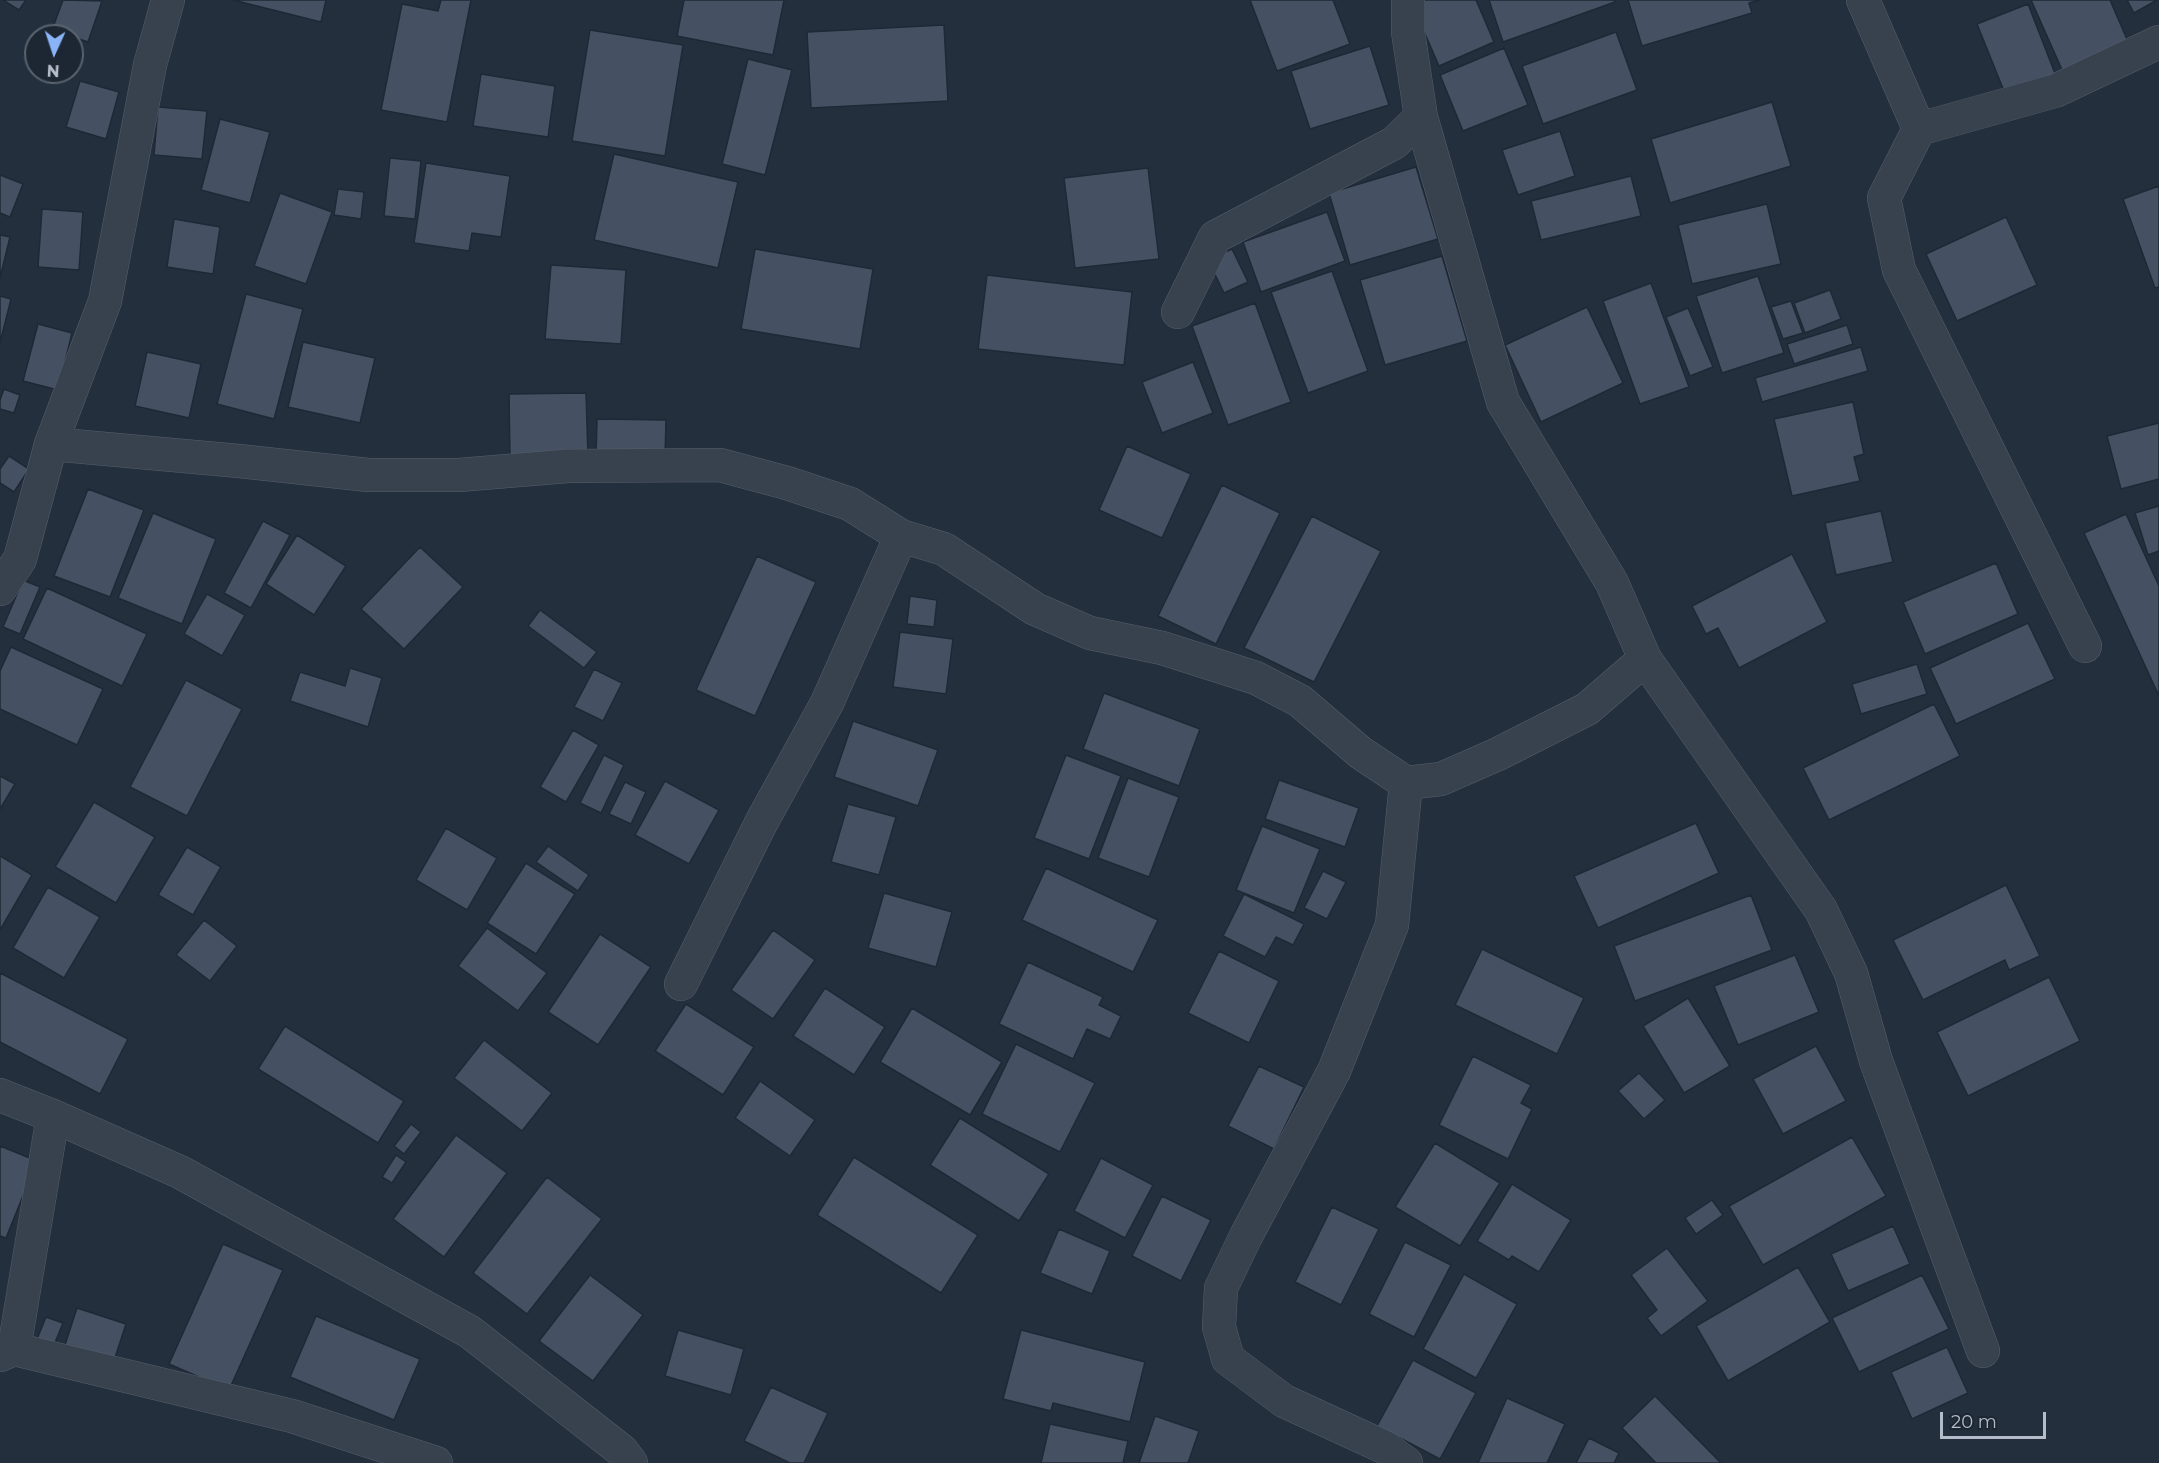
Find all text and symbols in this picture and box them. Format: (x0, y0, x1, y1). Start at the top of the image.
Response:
north arrow (24, 24, 84, 84)
text: N (46, 61, 60, 80)
scale bar (1943, 1400, 2050, 1438)
text: 20 m (1951, 1411, 1997, 1433)

